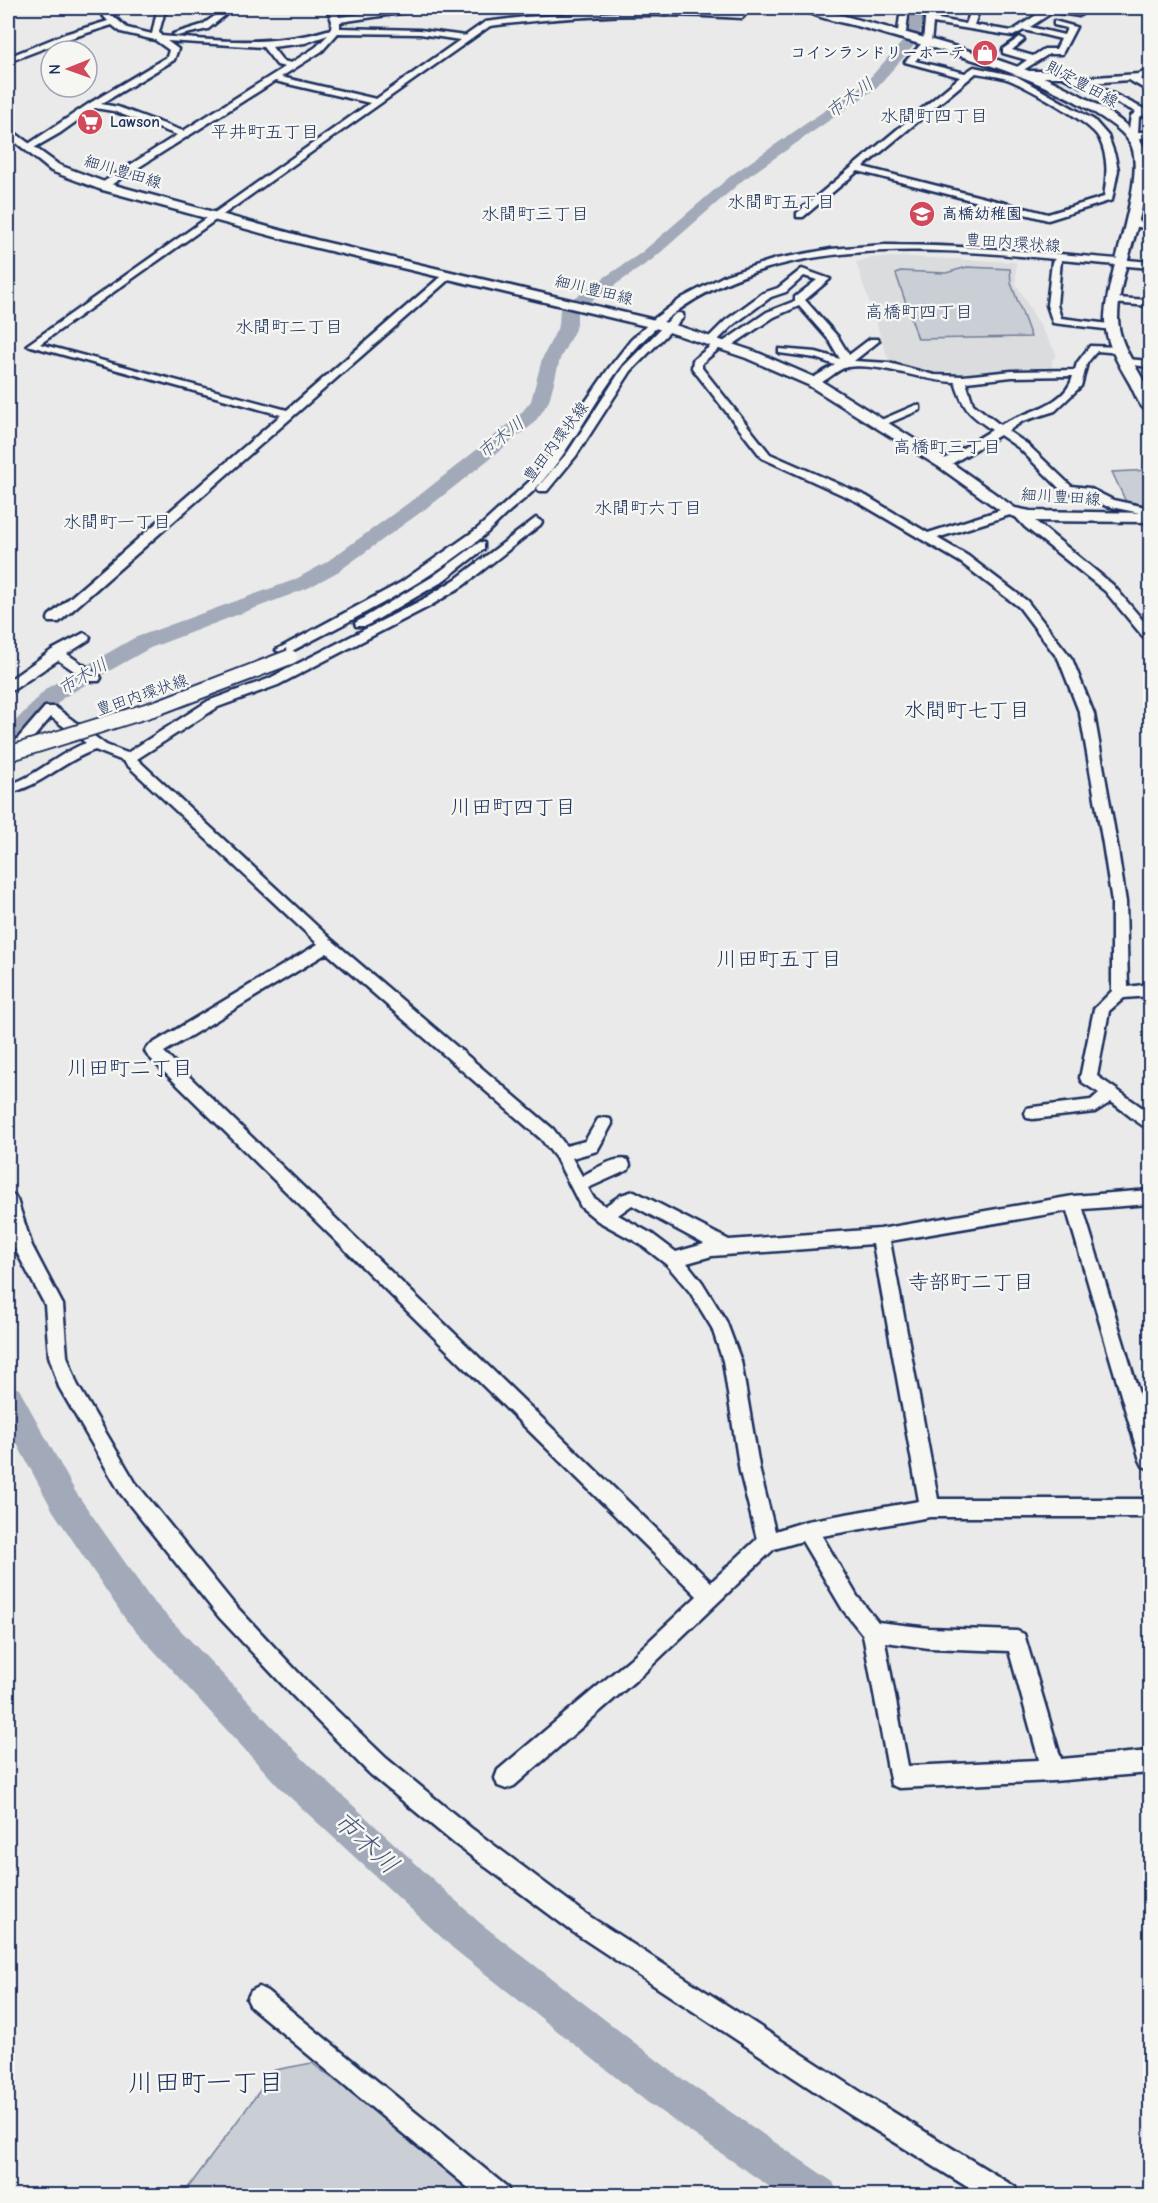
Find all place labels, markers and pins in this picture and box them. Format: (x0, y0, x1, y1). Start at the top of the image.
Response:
shop icon: コインランドリーホーテ (970, 38, 1000, 68)
place label: コインランドリーホーテ (790, 44, 966, 62)
supermarket icon: Lawson (75, 107, 105, 137)
place label: Lawson (110, 113, 160, 131)
school or university icon: 高橋幼稚園 (907, 199, 937, 229)
place label: 高橋幼稚園 (942, 205, 1022, 223)

